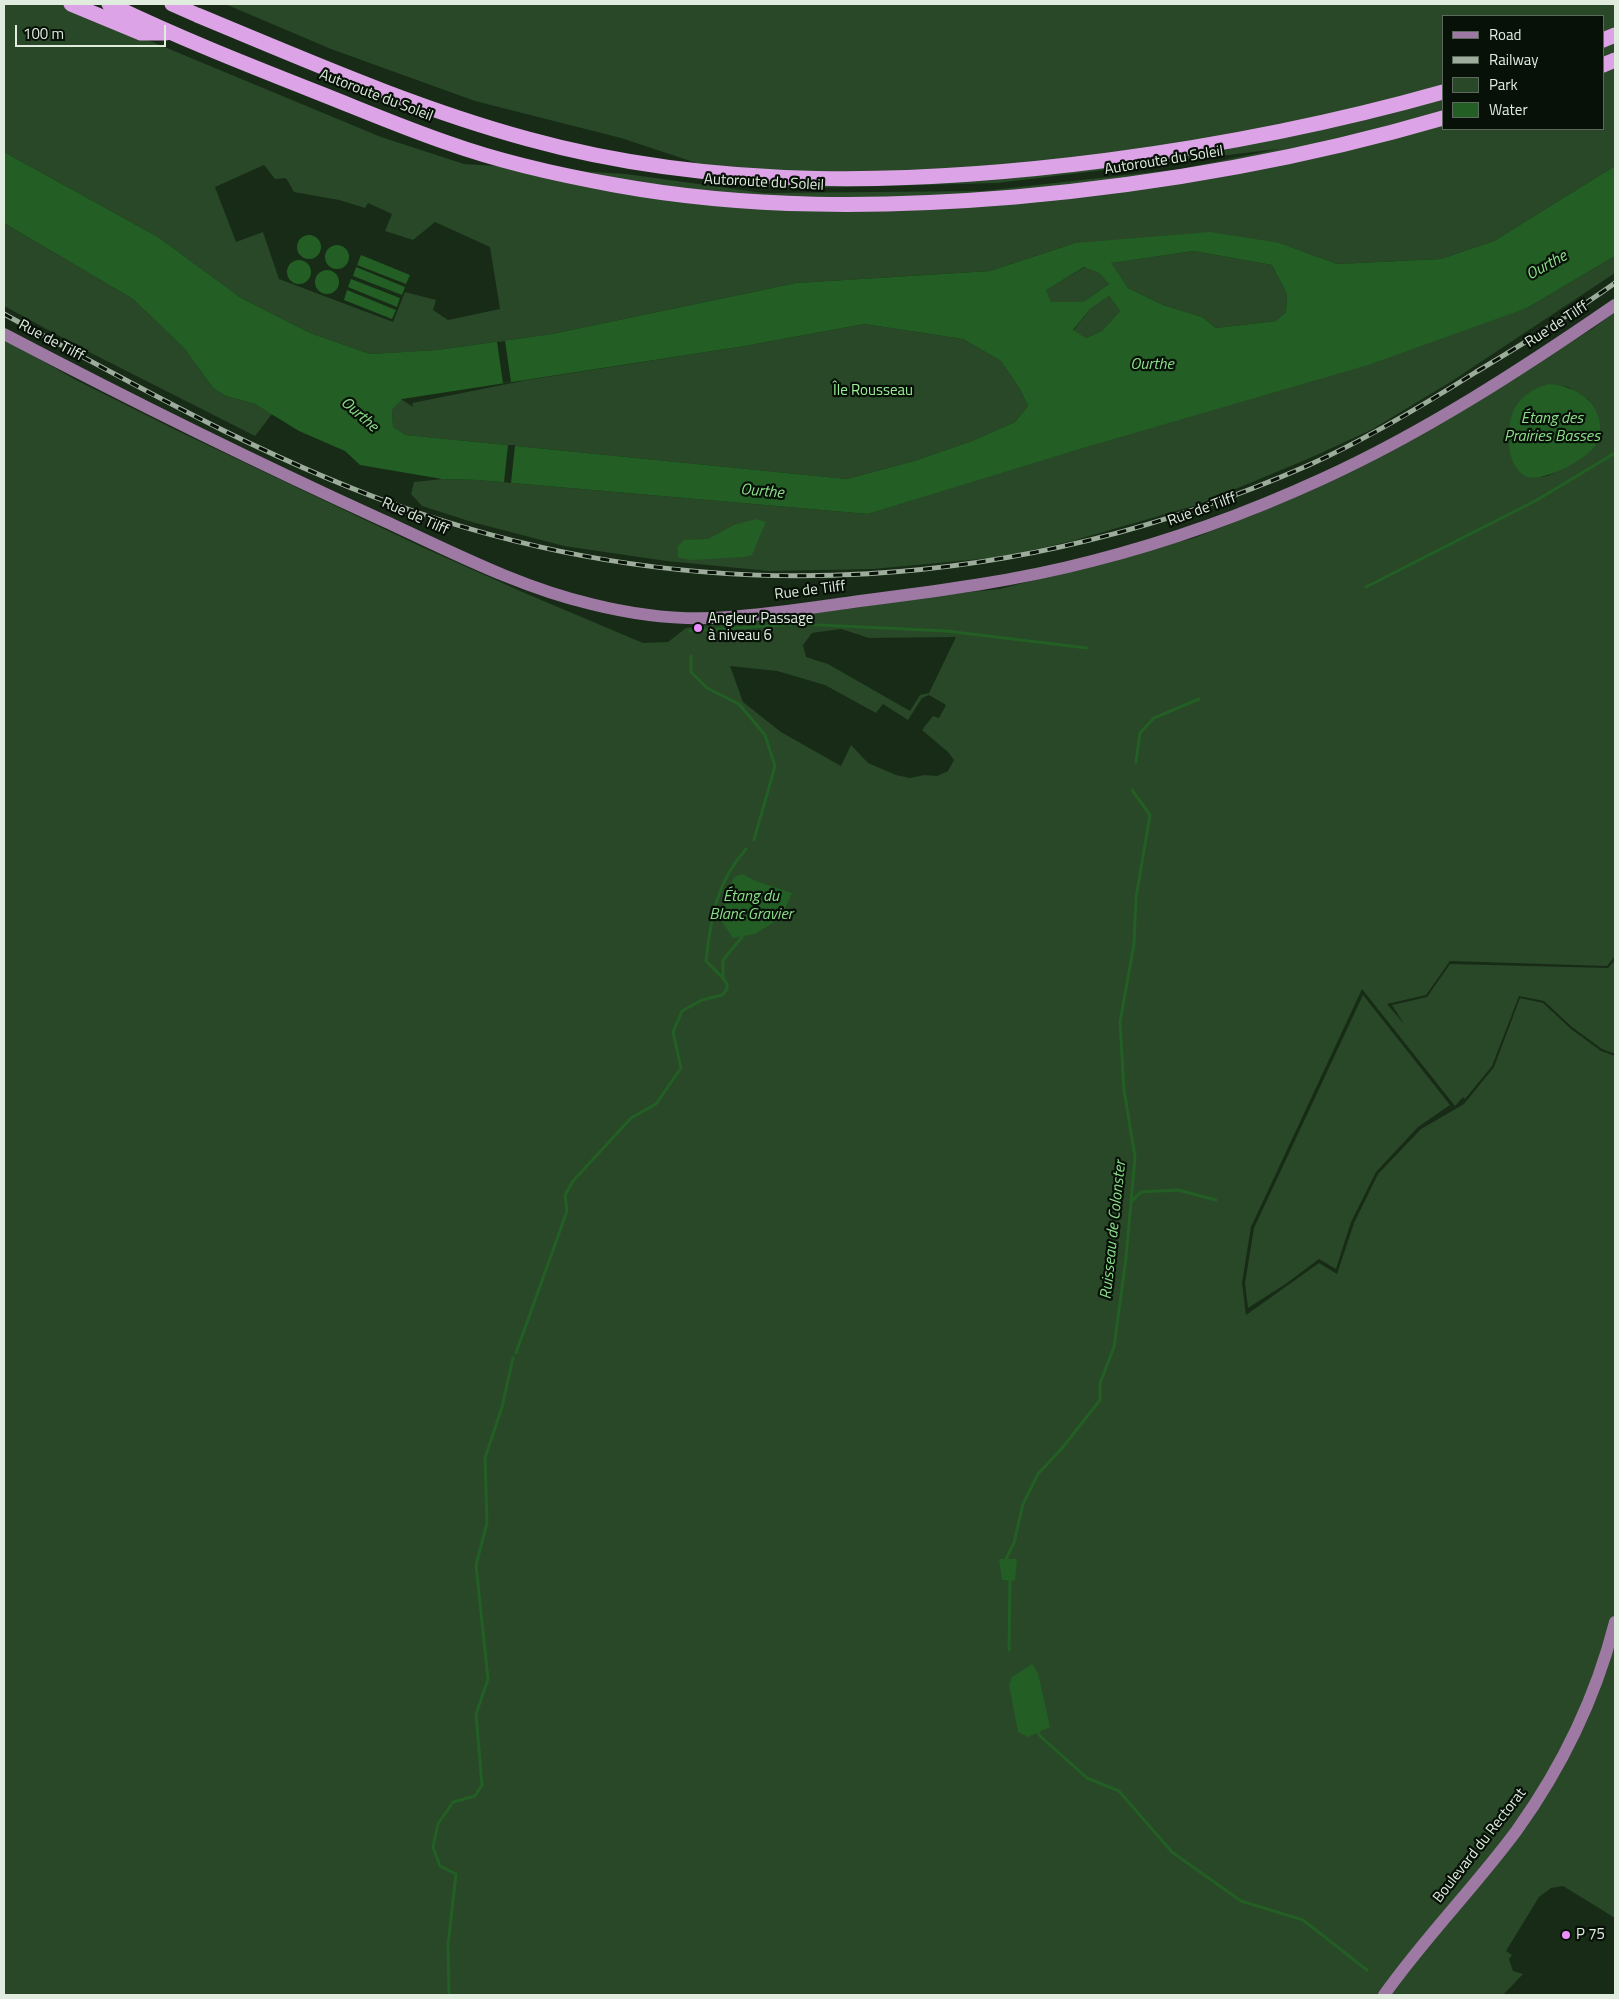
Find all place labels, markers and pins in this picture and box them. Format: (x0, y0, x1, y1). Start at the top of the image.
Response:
place label: Angleur Passage à niveau 6 (708, 610, 813, 645)
marker: Angleur Passage à niveau 6 (692, 622, 704, 634)
place label: P 75 (1576, 1926, 1605, 1944)
marker: P 75 (1560, 1929, 1572, 1941)

